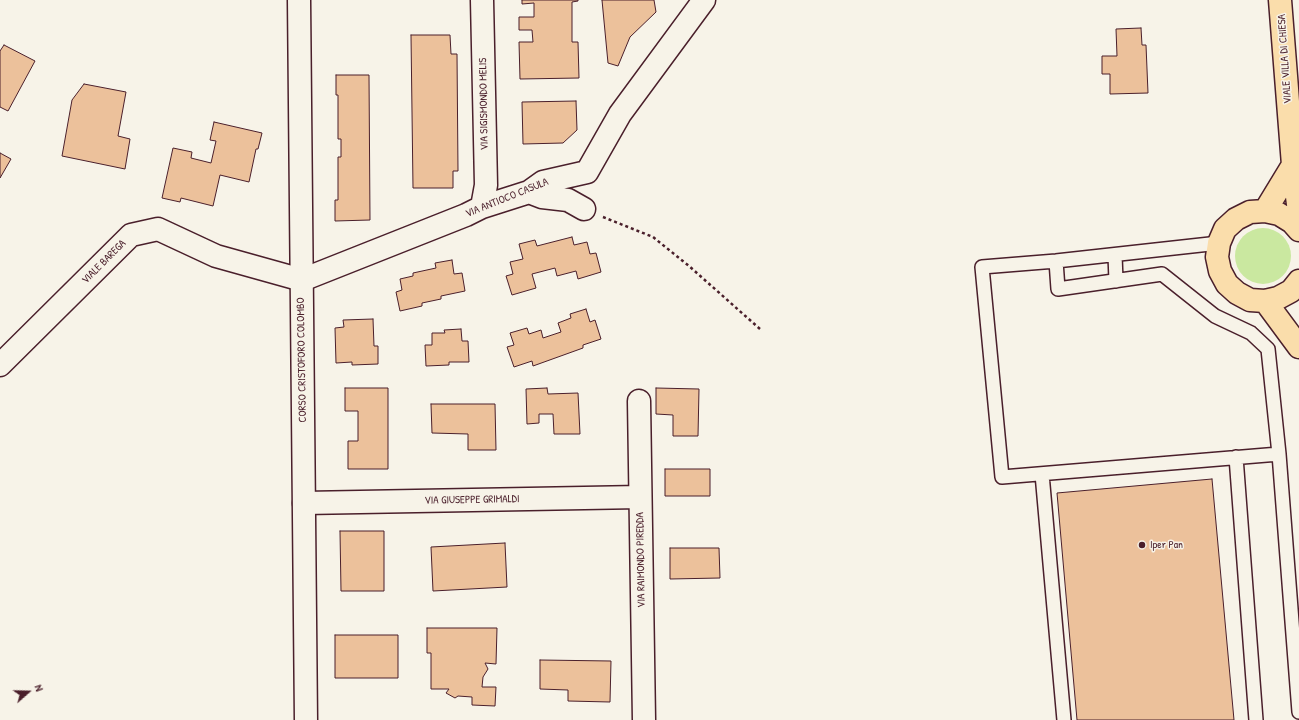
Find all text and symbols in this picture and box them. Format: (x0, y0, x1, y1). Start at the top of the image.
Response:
street label: VIALE VILLA DI CHIESA (1275, 14, 1295, 104)
street label: VIA SIGISMONDO MELIS (477, 58, 491, 150)
street label: VIA ANTIOCO CASULA (464, 175, 550, 221)
street label: VIALE BAREGA (79, 237, 129, 287)
street label: CORSO CRISTOFORO COLOMBO (294, 297, 310, 423)
street label: VIA GIUSEPPE GRIMALDI (424, 493, 520, 507)
street label: VIA RAIMONDO PIREDDA (634, 512, 648, 608)
place label: Iper Pan (1150, 538, 1183, 552)
marker: Iper Pan (1137, 540, 1147, 550)
north arrow (8, 672, 48, 712)
text: N (32, 683, 47, 693)

